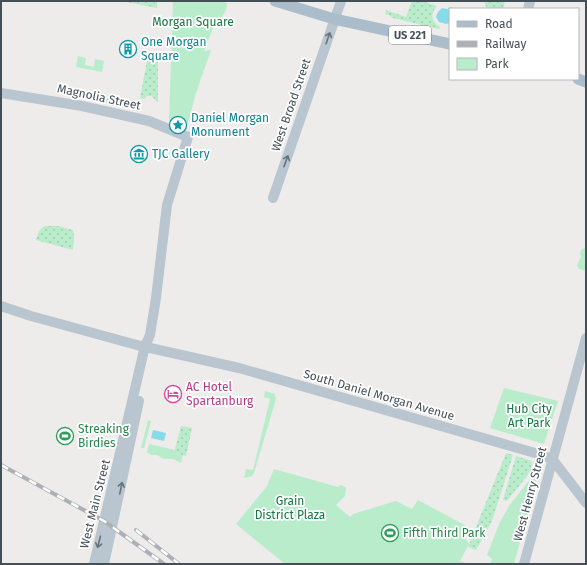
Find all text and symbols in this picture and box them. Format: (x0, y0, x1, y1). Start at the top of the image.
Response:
legend (449, 8, 579, 80)
park label: Morgan Square (152, 15, 234, 29)
text: Road (485, 17, 513, 31)
road number: US 221 (389, 26, 431, 44)
one-way arrow (325, 32, 332, 45)
place label: One Morgan Square (141, 35, 206, 63)
text: Railway (485, 37, 526, 51)
building icon: One Morgan Square (118, 39, 138, 59)
street label: West Broad Street (269, 56, 314, 153)
text: Park (485, 57, 509, 71)
street label: Magnolia Street (56, 81, 143, 113)
place label: Daniel Morgan Monument (191, 111, 269, 139)
place icon: Daniel Morgan Monument (168, 115, 188, 135)
museum icon: TJC Gallery (129, 144, 149, 164)
place label: TJC Gallery (152, 147, 210, 161)
one-way arrow (282, 156, 290, 168)
street label: South Daniel Morgan Avenue (302, 367, 456, 423)
place label: AC Hotel Spartanburg (186, 380, 254, 408)
hotel icon: AC Hotel Spartanburg (163, 384, 183, 404)
park label: Hub City Art Park (506, 402, 552, 430)
place label: Streaking Birdies (78, 422, 130, 450)
sports icon: Streaking Birdies (55, 426, 75, 446)
street label: West Henry Street (511, 444, 550, 543)
street label: West Main Street (77, 457, 113, 550)
one-way arrow (117, 482, 125, 495)
park label: Grain District Plaza (255, 494, 325, 522)
sports icon: Fifth Third Park (380, 523, 400, 543)
place label: Fifth Third Park (403, 526, 486, 540)
one-way arrow (95, 536, 102, 549)

